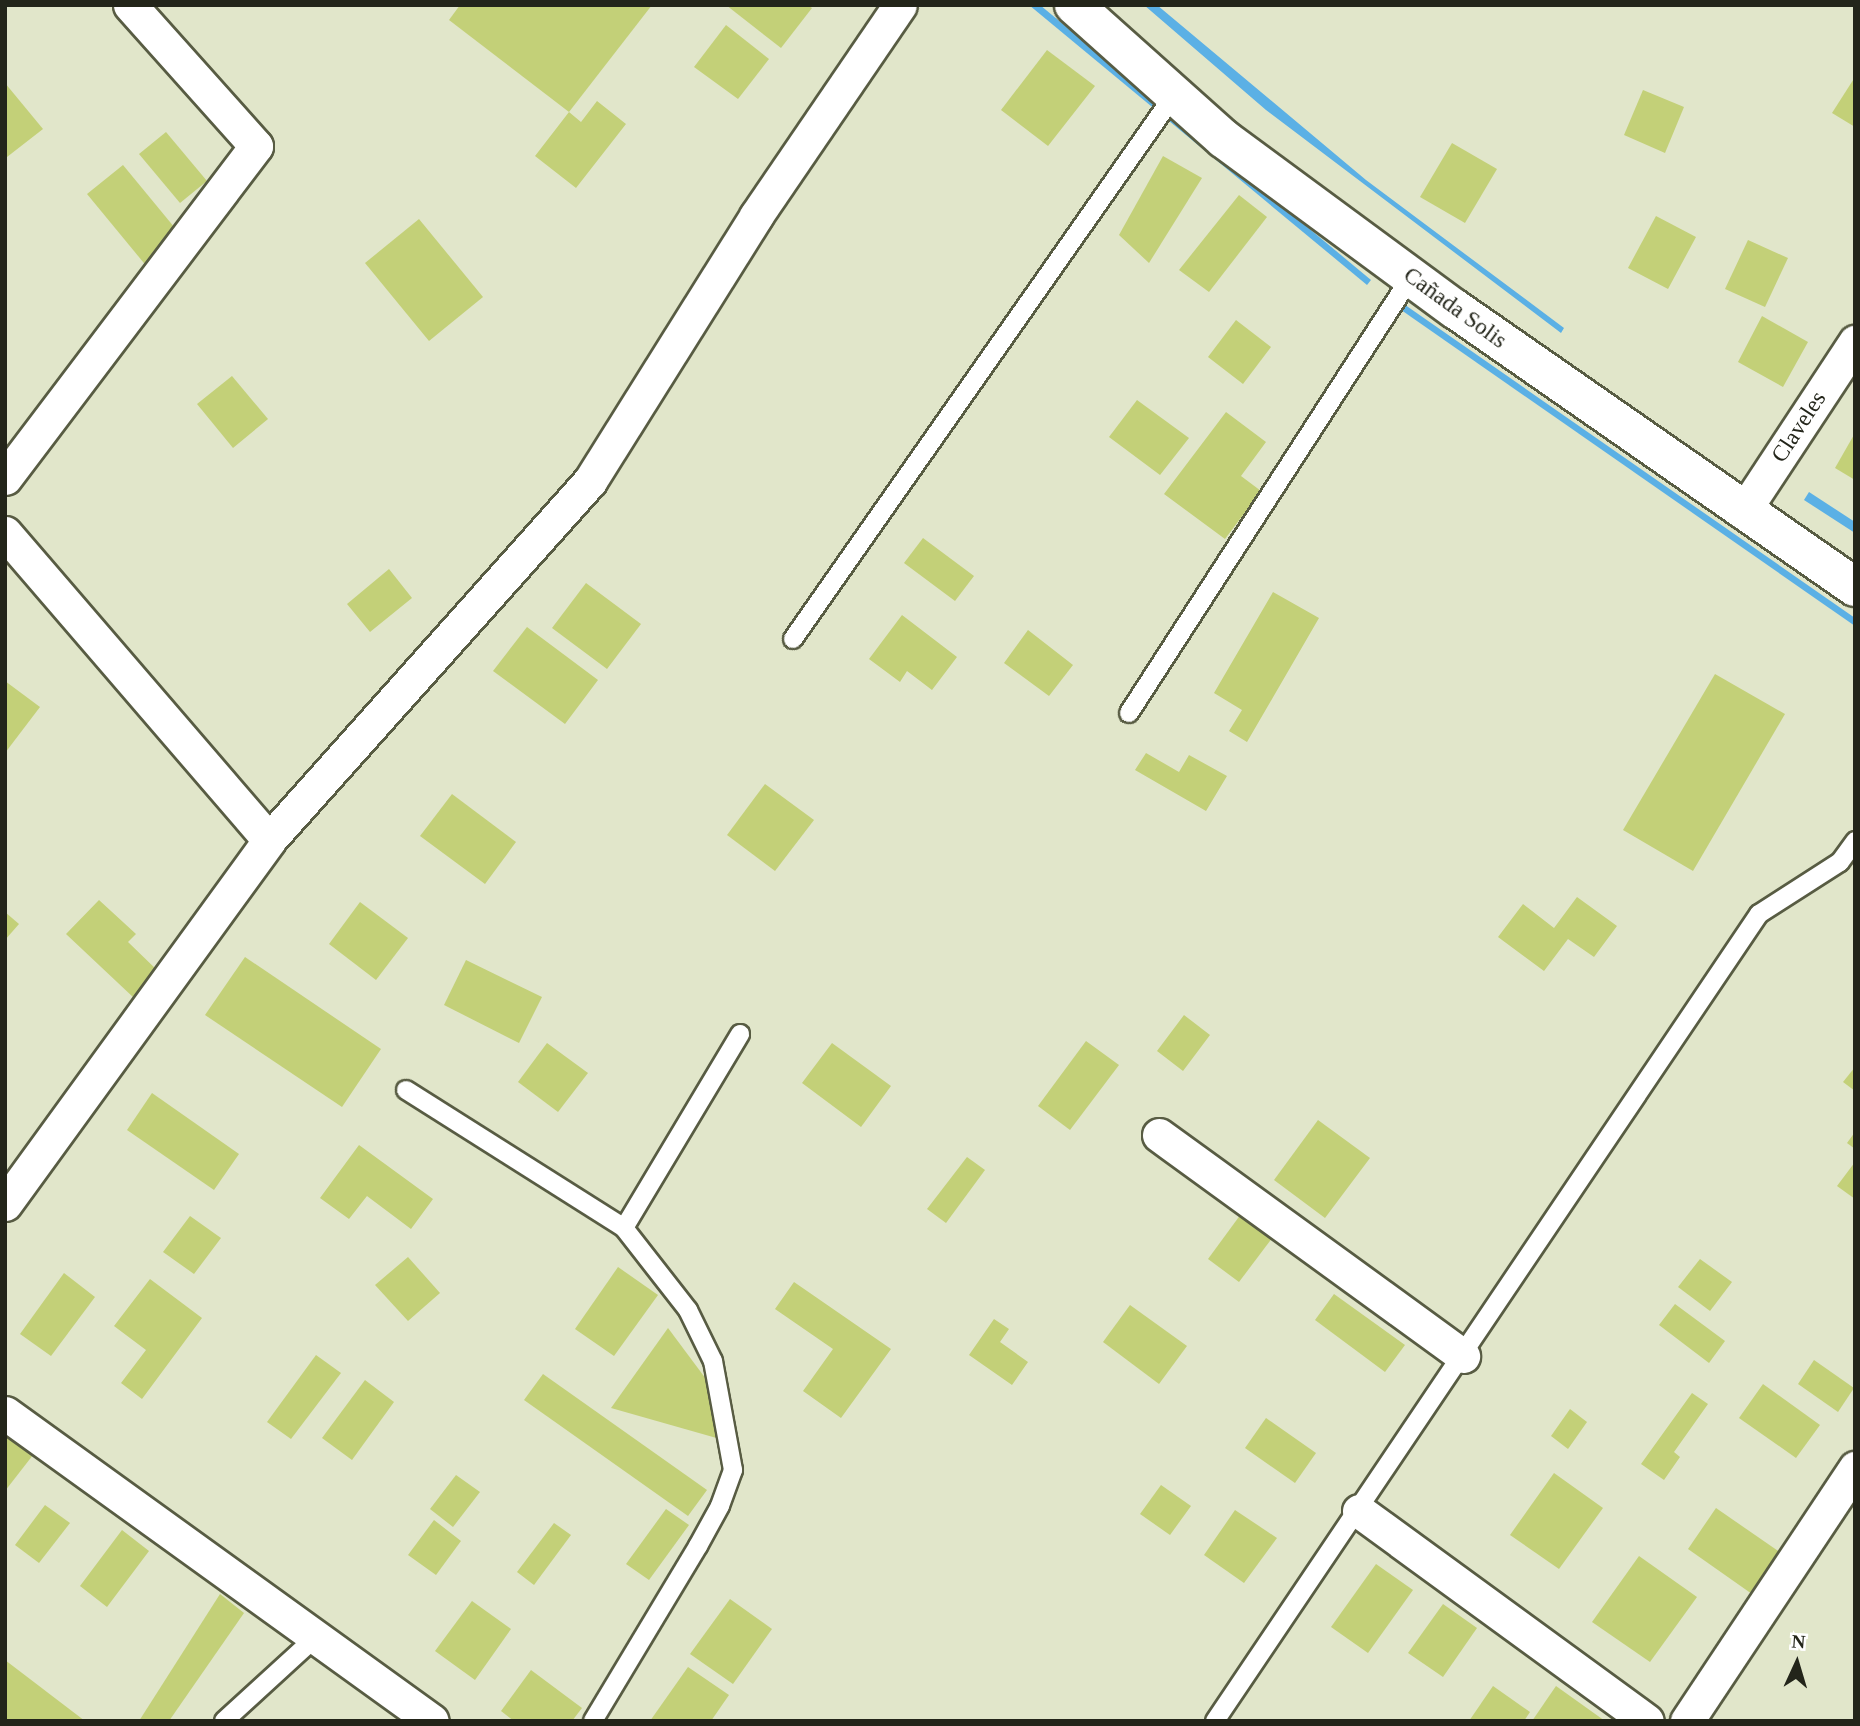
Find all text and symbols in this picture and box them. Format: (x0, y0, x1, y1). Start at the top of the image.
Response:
street label: Cañada Solis (1398, 261, 1512, 355)
street label: Claveles (1766, 386, 1832, 468)
north arrow (1762, 1628, 1832, 1698)
text: N (1791, 1631, 1806, 1653)

